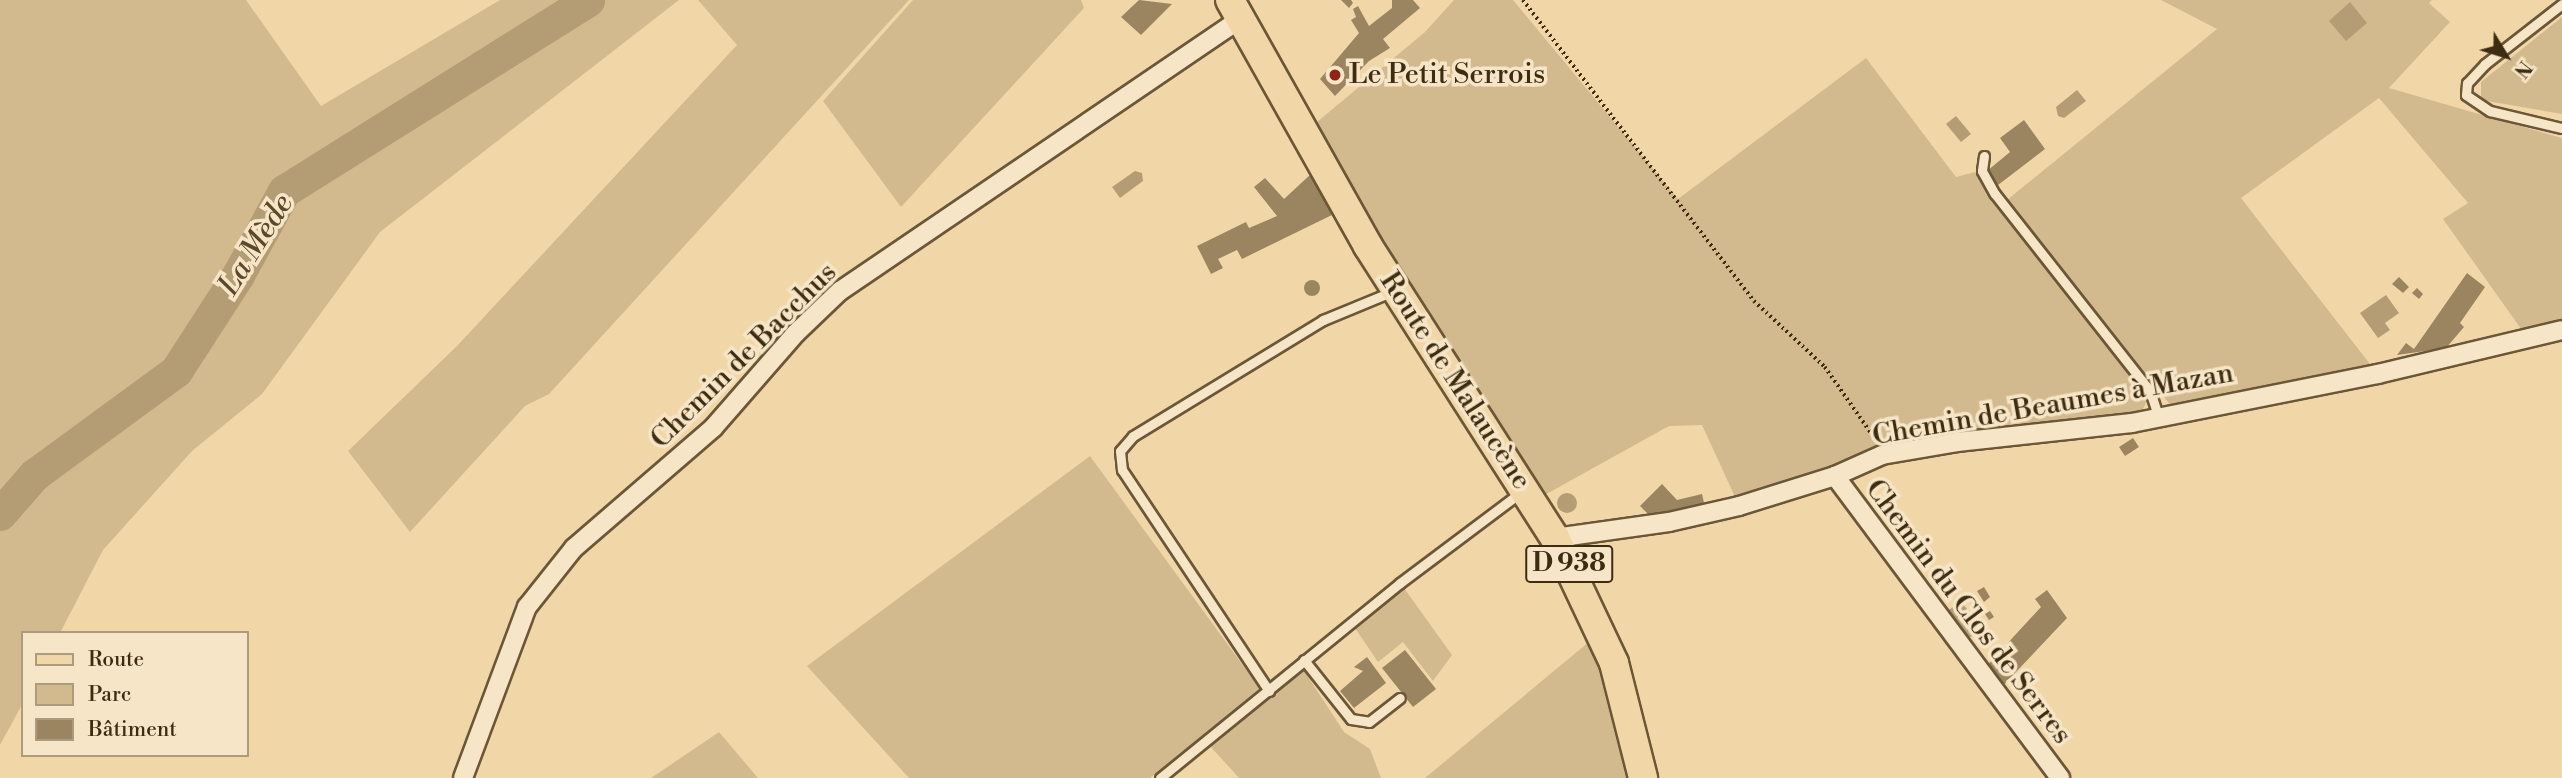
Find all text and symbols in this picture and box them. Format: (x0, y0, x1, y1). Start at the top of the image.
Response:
north arrow (2471, 21, 2541, 91)
text: N (2508, 56, 2537, 82)
place label: Le Petit Serrois (1349, 58, 1545, 92)
marker: Le Petit Serrois (1327, 67, 1343, 83)
water label: La Mède (211, 188, 301, 302)
street label: Chemin de Bacchus (644, 256, 844, 456)
street label: Route de Malaucène (1372, 266, 1538, 496)
street label: Chemin de Beaumes à Mazan (1870, 357, 2236, 453)
street label: Chemin du Clos de Serres (1858, 473, 2078, 751)
road number: D 938 (1524, 542, 1614, 586)
legend (21, 631, 248, 757)
text: Route (88, 647, 144, 673)
text: Parc (88, 682, 131, 708)
text: Bâtiment (88, 717, 177, 743)

